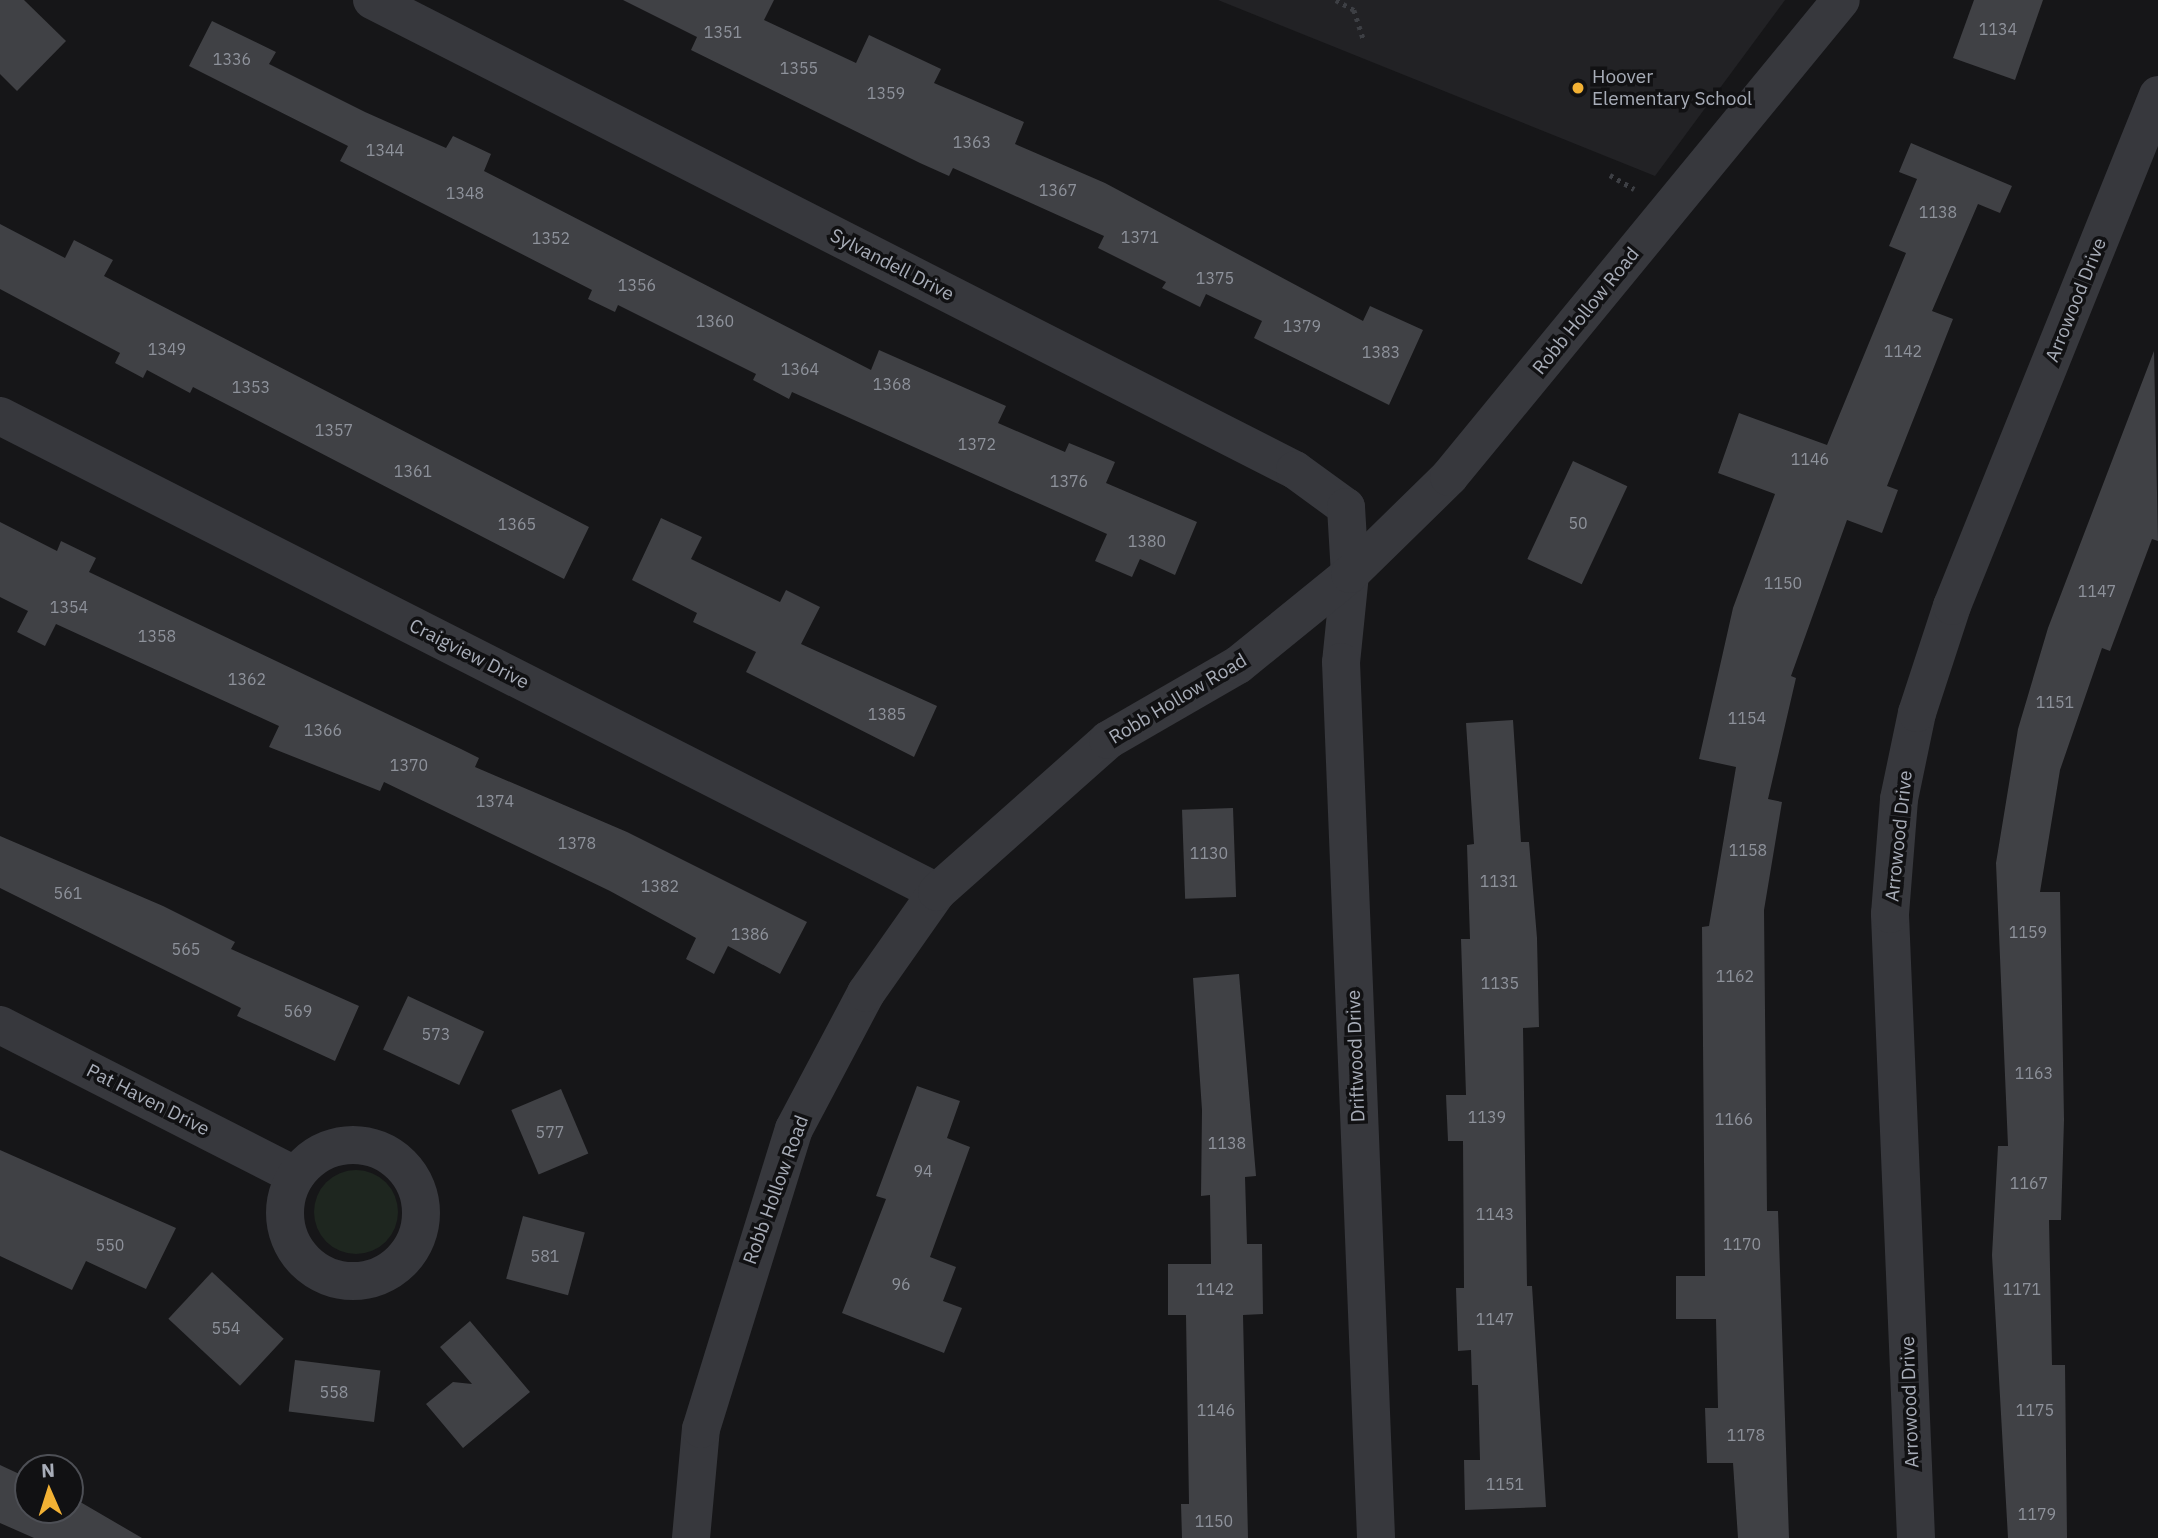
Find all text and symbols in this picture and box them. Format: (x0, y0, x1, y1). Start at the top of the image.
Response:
house number: 1134 (1979, 19, 2017, 39)
house number: 1351 (704, 22, 742, 42)
house number: 1336 (213, 49, 251, 69)
house number: 1355 (780, 58, 818, 78)
place label: Hoover Elementary School (1592, 66, 1752, 110)
marker: Hoover Elementary School (1570, 80, 1586, 96)
house number: 1359 (867, 83, 905, 103)
house number: 1363 (953, 132, 991, 152)
house number: 1344 (366, 140, 404, 160)
house number: 1367 (1039, 180, 1077, 200)
house number: 1348 (446, 183, 484, 203)
house number: 1138 (1919, 202, 1957, 222)
street label: Sylvandell Drive (826, 224, 958, 306)
house number: 1371 (1121, 227, 1159, 247)
house number: 1352 (532, 228, 570, 248)
street label: Arrowood Drive (2041, 235, 2111, 365)
street label: Robb Hollow Road (1528, 243, 1644, 379)
house number: 1375 (1196, 268, 1234, 288)
house number: 1356 (618, 275, 656, 295)
house number: 1360 (696, 311, 734, 331)
house number: 1379 (1283, 316, 1321, 336)
house number: 1349 (148, 339, 186, 359)
house number: 1142 (1884, 341, 1922, 361)
house number: 1383 (1362, 342, 1400, 362)
house number: 1364 (781, 359, 819, 379)
house number: 1368 (873, 374, 911, 394)
house number: 1353 (232, 377, 270, 397)
house number: 1357 (315, 420, 353, 440)
house number: 1372 (958, 434, 996, 454)
house number: 1146 (1791, 449, 1829, 469)
house number: 1361 (394, 461, 432, 481)
house number: 1376 (1050, 471, 1088, 491)
house number: 50 (1568, 513, 1588, 533)
house number: 1365 (498, 514, 536, 534)
house number: 1380 (1128, 531, 1166, 551)
house number: 1150 (1764, 573, 1802, 593)
house number: 1147 (2078, 581, 2116, 601)
house number: 1354 (50, 597, 88, 617)
street label: Craigview Drive (405, 614, 533, 694)
house number: 1358 (138, 626, 176, 646)
street label: Robb Hollow Road (1105, 649, 1251, 749)
house number: 1362 (228, 669, 266, 689)
house number: 1151 (2036, 692, 2074, 712)
house number: 1385 (868, 704, 906, 724)
house number: 1154 (1728, 708, 1766, 728)
house number: 1366 (304, 720, 342, 740)
house number: 1370 (390, 755, 428, 775)
street label: Arrowood Drive (1881, 769, 1917, 903)
house number: 1374 (476, 791, 514, 811)
house number: 1378 (558, 833, 596, 853)
house number: 1158 (1729, 840, 1767, 860)
house number: 1130 (1190, 843, 1228, 863)
house number: 1131 (1480, 871, 1518, 891)
house number: 1382 (641, 876, 679, 896)
house number: 561 (54, 883, 82, 903)
house number: 1159 (2009, 922, 2047, 942)
house number: 1386 (731, 924, 769, 944)
house number: 565 (172, 939, 200, 959)
house number: 1162 (1716, 966, 1754, 986)
house number: 1135 (1481, 973, 1519, 993)
street label: Driftwood Drive (1342, 989, 1370, 1123)
house number: 569 (284, 1001, 312, 1021)
house number: 573 (422, 1024, 450, 1044)
street label: Pat Haven Drive (83, 1059, 213, 1141)
house number: 1163 (2015, 1063, 2053, 1083)
house number: 1139 (1468, 1107, 1506, 1127)
house number: 1166 (1715, 1109, 1753, 1129)
street label: Robb Hollow Road (738, 1112, 814, 1268)
house number: 577 (536, 1122, 564, 1142)
house number: 1138 (1208, 1133, 1246, 1153)
house number: 94 (913, 1161, 933, 1181)
house number: 1167 (2010, 1173, 2048, 1193)
house number: 1143 (1476, 1204, 1514, 1224)
house number: 1170 (1723, 1234, 1761, 1254)
house number: 550 (96, 1235, 124, 1255)
house number: 581 (531, 1246, 559, 1266)
house number: 96 (891, 1274, 911, 1294)
house number: 1142 (1196, 1279, 1234, 1299)
house number: 1171 (2003, 1279, 2041, 1299)
house number: 1147 (1476, 1309, 1514, 1329)
house number: 554 (212, 1318, 240, 1338)
street label: Arrowood Drive (1896, 1336, 1924, 1468)
house number: 558 (320, 1382, 348, 1402)
house number: 1146 (1197, 1400, 1235, 1420)
house number: 1175 (2016, 1400, 2054, 1420)
house number: 1178 (1727, 1425, 1765, 1445)
north arrow (14, 1454, 84, 1524)
text: N (40, 1458, 55, 1482)
house number: 1151 (1486, 1474, 1524, 1494)
house number: 1179 (2018, 1504, 2056, 1524)
house number: 1150 (1195, 1511, 1233, 1531)

